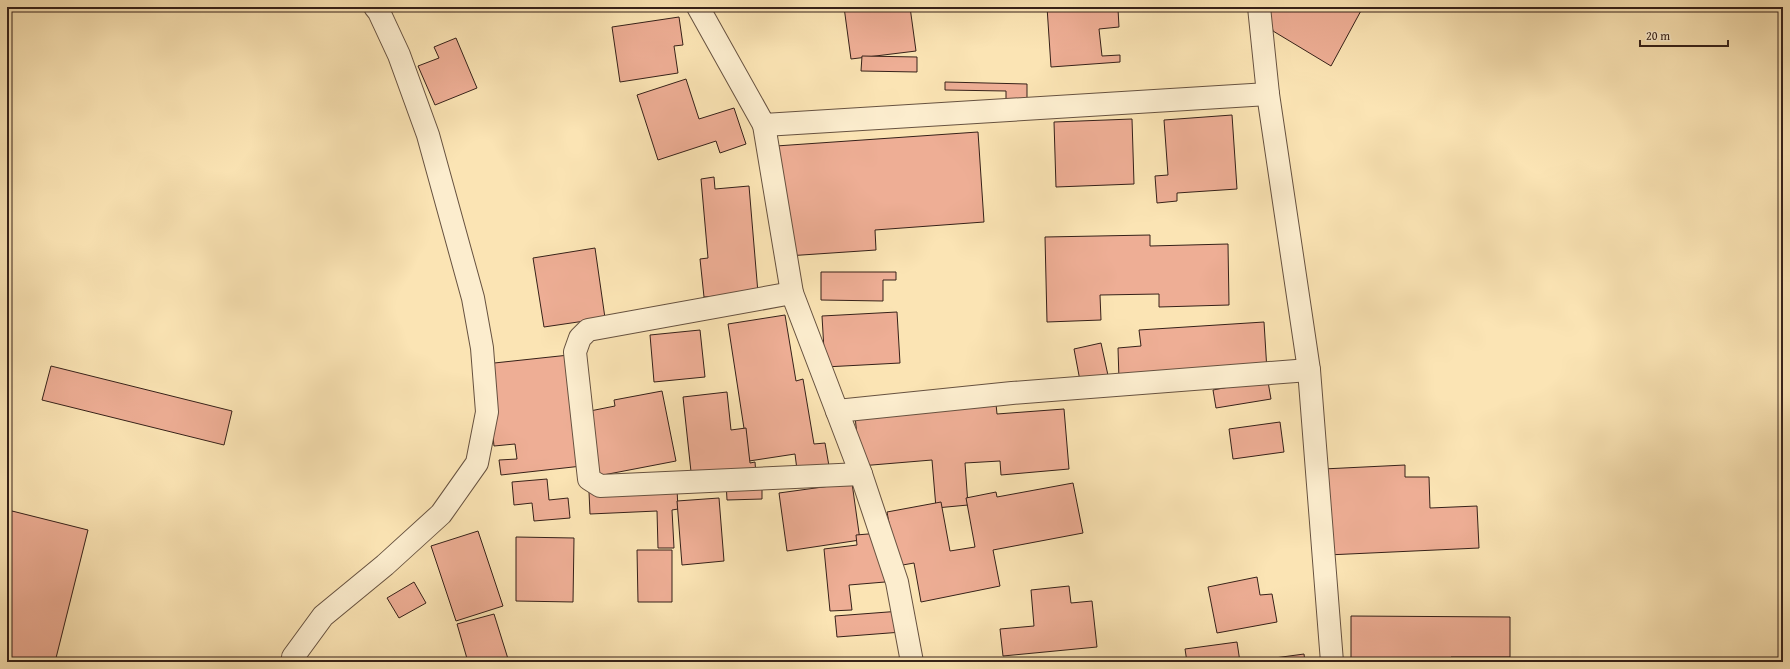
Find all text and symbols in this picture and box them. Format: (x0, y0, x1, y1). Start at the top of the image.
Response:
scale bar (1640, 22, 1728, 48)
text: 20 m (1646, 27, 1670, 44)

